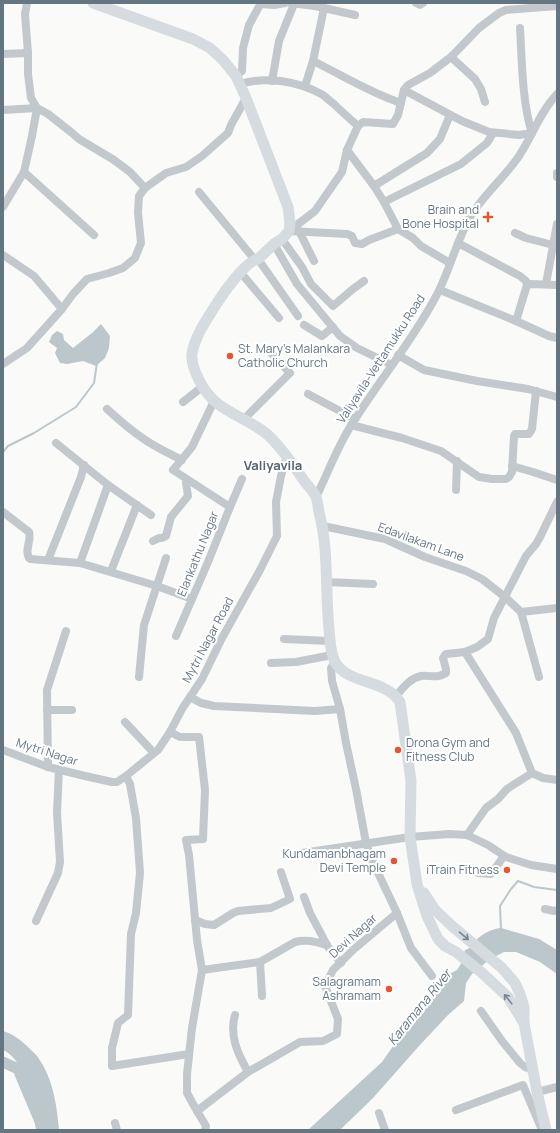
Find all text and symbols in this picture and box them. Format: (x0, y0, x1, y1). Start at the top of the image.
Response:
place label: Brain and Bone Hospital (402, 201, 479, 232)
marker: Brain and Bone Hospital (482, 211, 494, 223)
street label: Valiyavila-Vettamukku Road (332, 291, 429, 427)
place label: St. Mary's Malankara Catholic Church (238, 340, 350, 371)
marker: St. Mary's Malankara Catholic Church (225, 351, 235, 361)
district label: Valiyavila (244, 456, 302, 474)
street label: Elankathu Nagar (173, 508, 223, 599)
street label: Edavilakam Lane (376, 518, 467, 565)
street label: Mytri Nagar Road (178, 594, 237, 686)
street label: Mytri Nagar (14, 734, 81, 770)
place label: Drona Gym and Fitness Club (406, 734, 490, 765)
marker: Drona Gym and Fitness Club (393, 745, 403, 755)
place label: Kundamanbhagam Devi Temple (282, 845, 386, 876)
marker: Kundamanbhagam Devi Temple (389, 856, 399, 866)
place label: iTrain Fitness (426, 861, 499, 878)
marker: iTrain Fitness (502, 865, 512, 875)
street label: Devi Nagar (325, 909, 381, 962)
one-way arrow (458, 932, 469, 941)
water label: Karamana River (383, 964, 456, 1049)
place label: Salagramam Ashramam (313, 973, 381, 1004)
marker: Salagramam Ashramam (384, 984, 394, 994)
one-way arrow (504, 993, 513, 1004)

